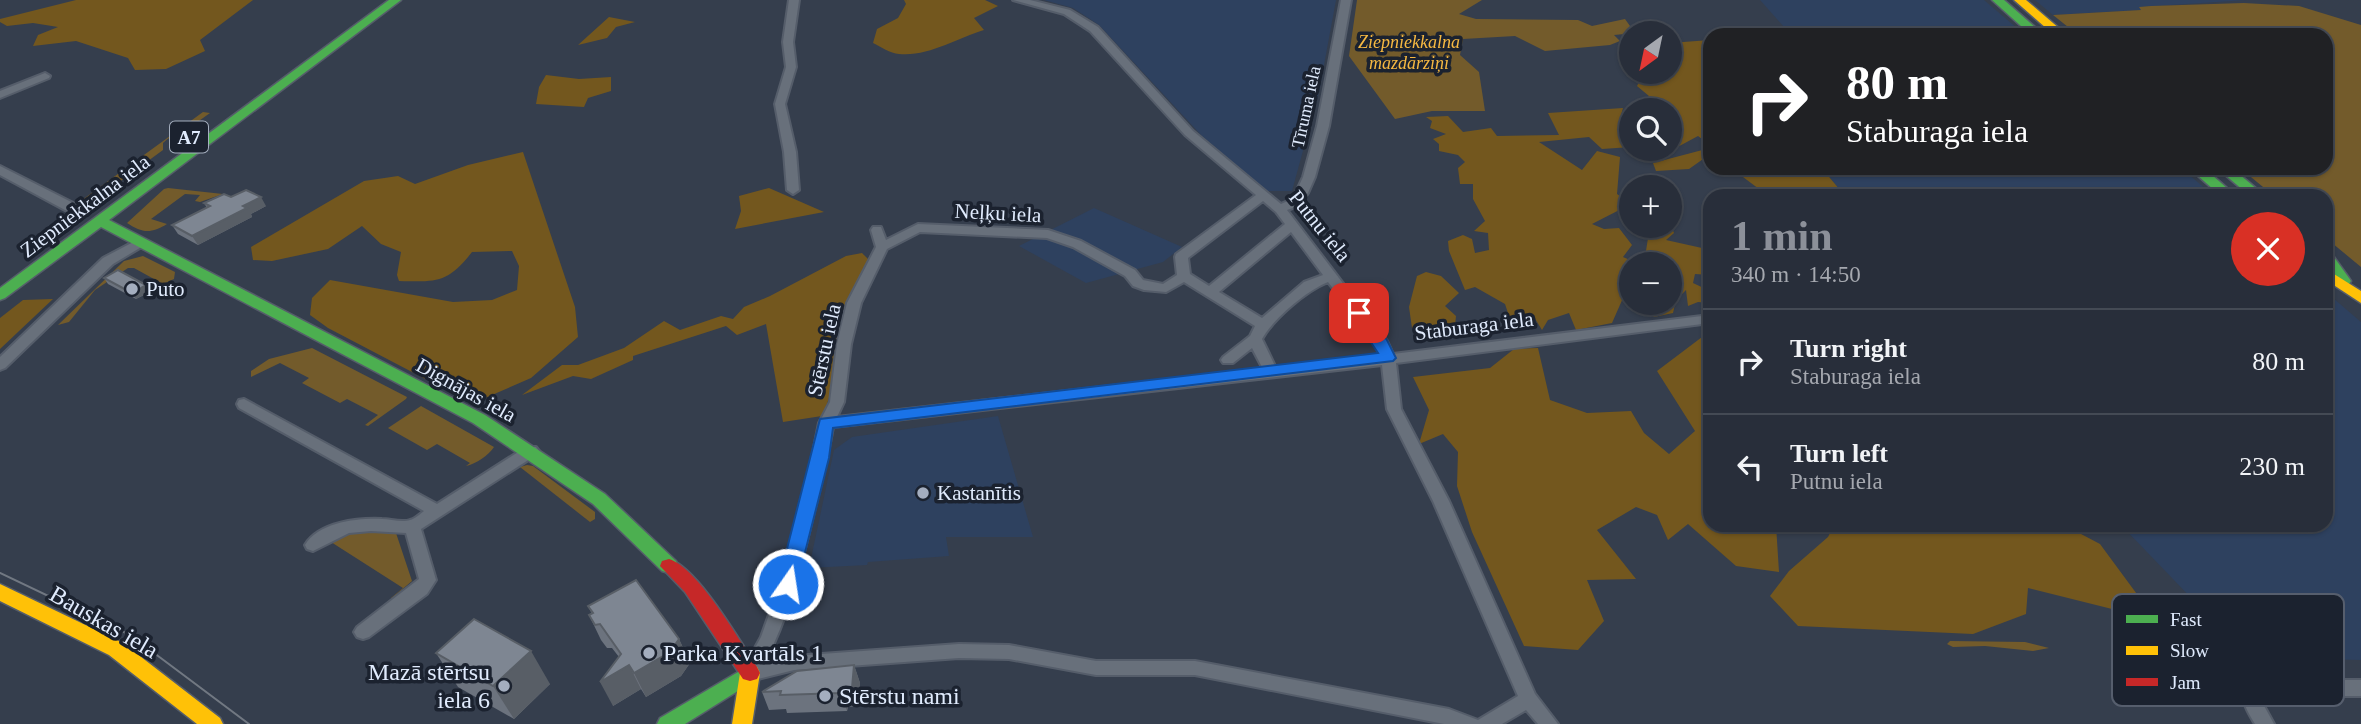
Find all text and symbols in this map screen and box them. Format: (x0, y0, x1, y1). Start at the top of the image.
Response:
north arrow (1619, 21, 1682, 84)
map controls (1619, 21, 1682, 315)
park label: Ziepniekkalna mazdārziņi (1358, 32, 1460, 73)
text: 80 m (1846, 55, 1948, 110)
icon: right (1731, 56, 1822, 147)
street label: Tīruma iela (1288, 64, 1324, 150)
button: search (1619, 98, 1682, 161)
text: Staburaga iela (1846, 113, 2028, 149)
road number: A7 (170, 122, 208, 153)
street label: Ziepniekkalna iela (16, 149, 155, 262)
button: + (1619, 175, 1682, 238)
street label: Putnu iela (1284, 186, 1356, 267)
street label: Neļķu iela (954, 199, 1043, 227)
button: close (2231, 212, 2305, 286)
text: 1 min (1731, 213, 1833, 259)
button: − (1619, 252, 1682, 315)
text: 340 m · 14:50 (1731, 262, 1861, 287)
place label: Puto (146, 277, 185, 301)
marker: Puto (124, 281, 140, 297)
pin (1329, 283, 1389, 343)
icon: arrive (1340, 294, 1378, 332)
street label: Stērstu iela (803, 301, 846, 398)
street label: Staburaga iela (1413, 307, 1535, 345)
text: Turn right (1790, 334, 1907, 363)
icon: right (1731, 343, 1769, 381)
text: 80 m (2252, 347, 2305, 376)
street label: Dignājas iela (412, 353, 521, 428)
text: Staburaga iela (1790, 364, 1921, 389)
text: Turn left (1790, 439, 1888, 468)
icon: left (1731, 448, 1769, 486)
text: 230 m (2239, 452, 2305, 481)
text: Putnu iela (1790, 469, 1883, 494)
place label: Kastanītis (937, 481, 1021, 505)
marker: Kastanītis (915, 485, 931, 501)
position arrow (751, 547, 825, 621)
street label: Bauskas iela (45, 581, 163, 664)
legend (2112, 594, 2344, 706)
text: Fast (2170, 609, 2202, 630)
place label: Parka Kvartāls 1 (663, 640, 823, 666)
text: Slow (2170, 640, 2209, 661)
marker: Parka Kvartāls 1 (641, 645, 657, 661)
place label: Mazā stērtsu iela 6 (368, 659, 490, 713)
text: Jam (2170, 672, 2201, 693)
marker: Mazā stērtsu iela 6 (496, 678, 512, 694)
place label: Stērstu nami (839, 683, 960, 709)
marker: Stērstu nami (817, 688, 833, 704)

